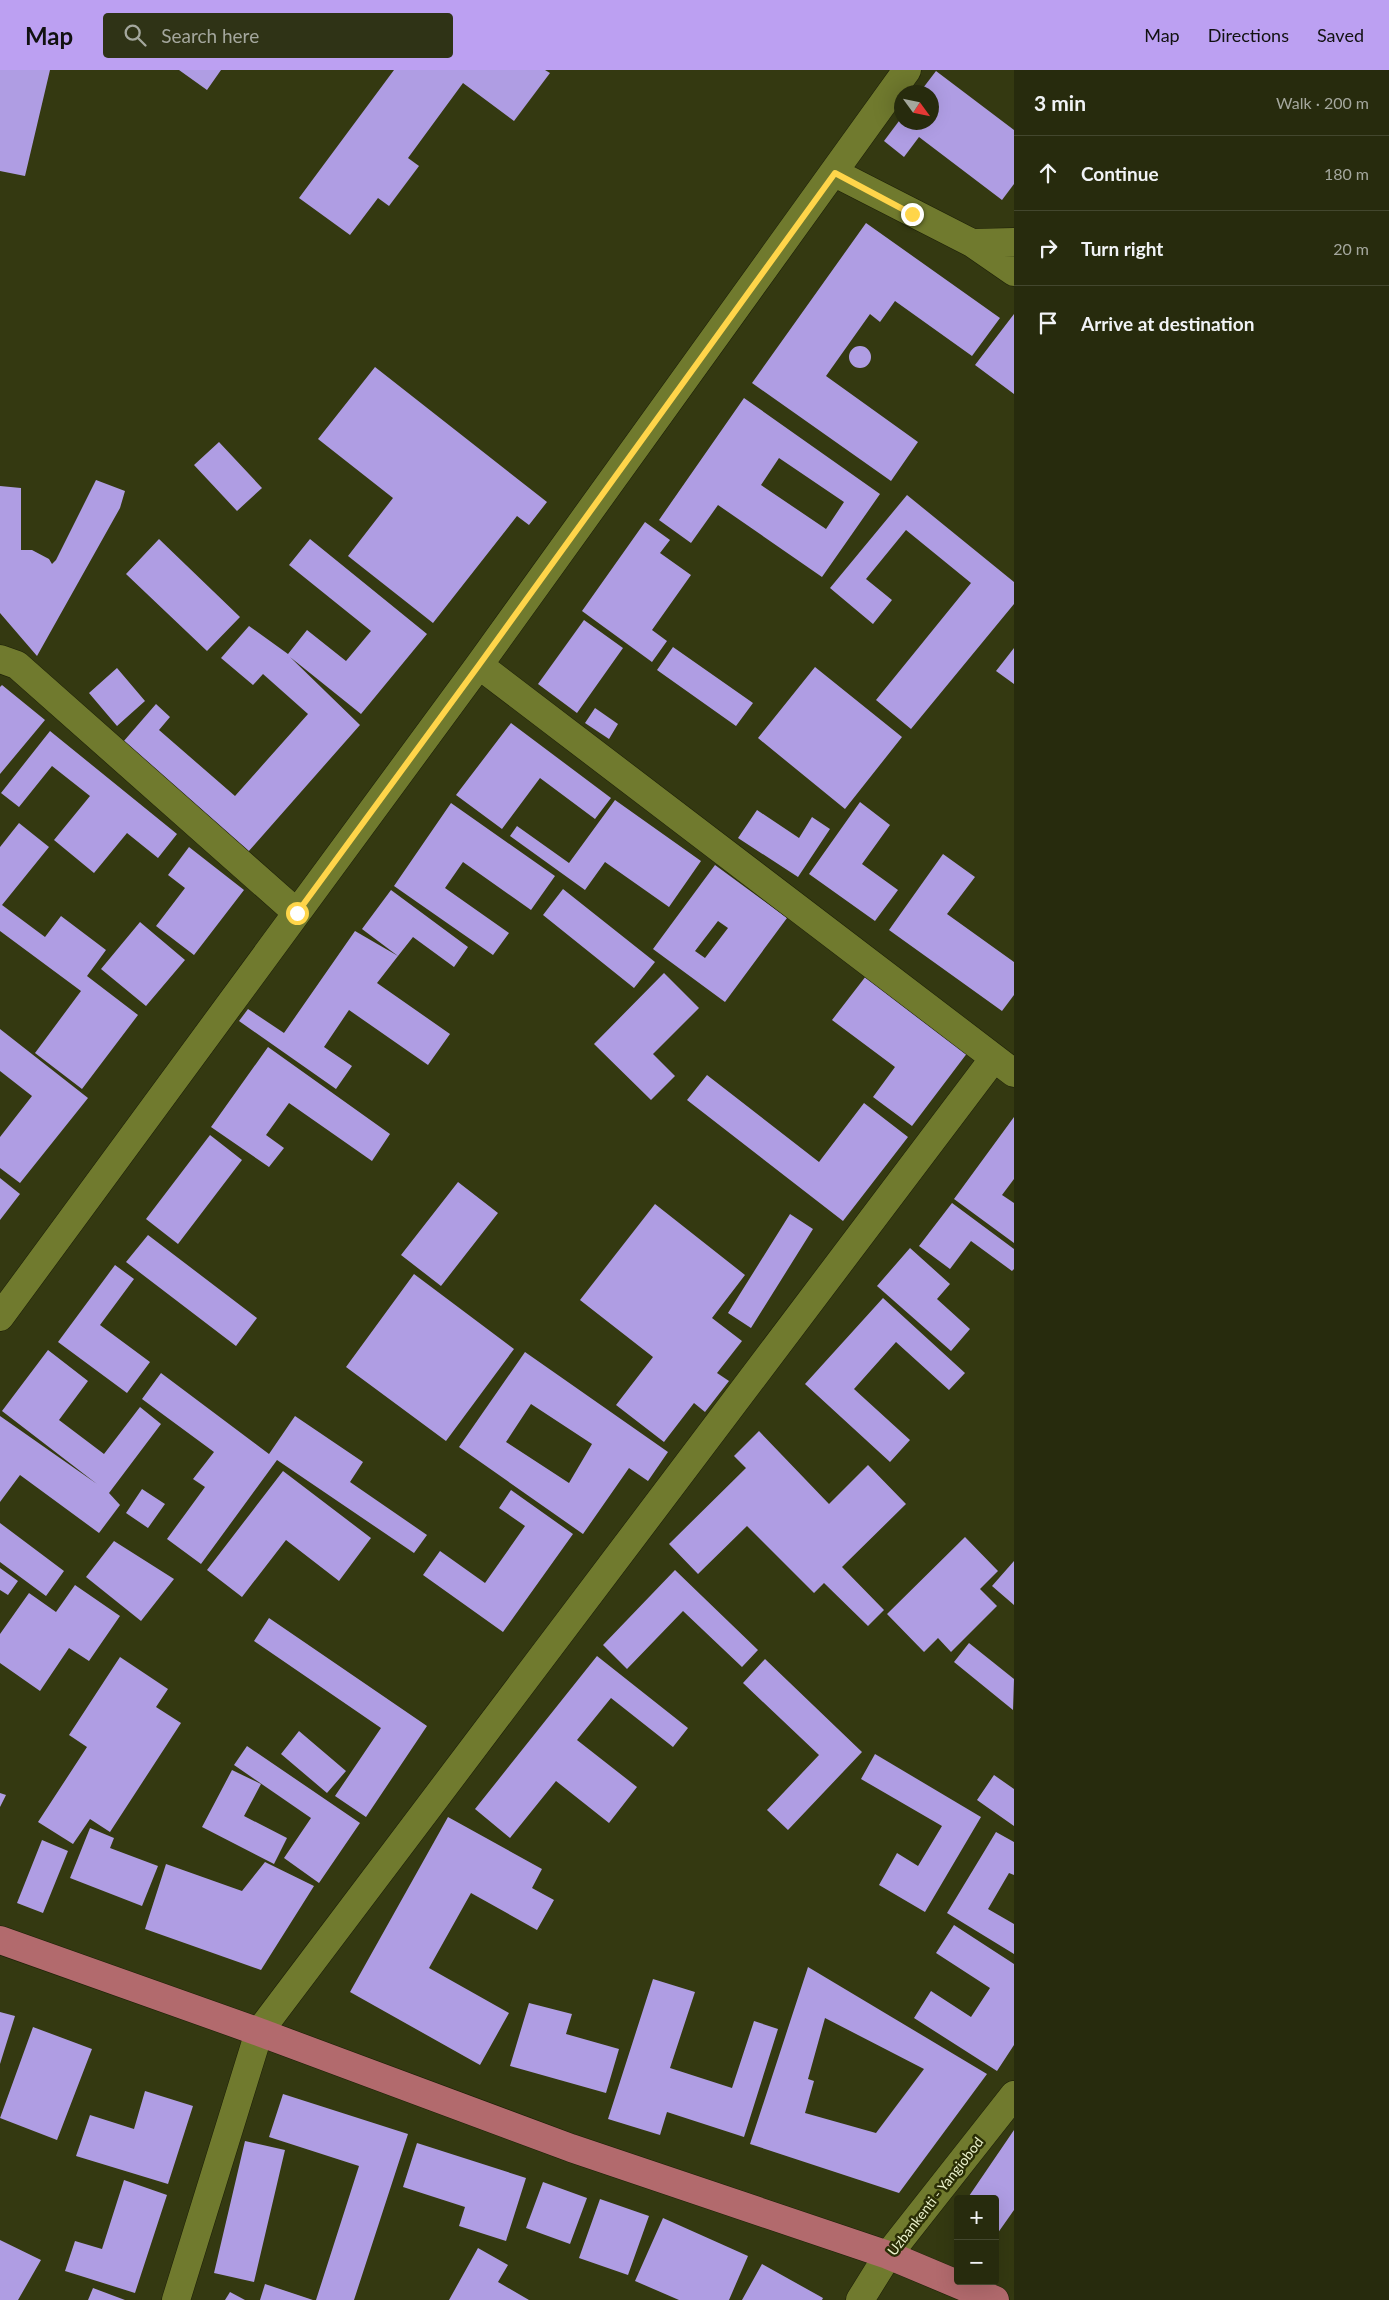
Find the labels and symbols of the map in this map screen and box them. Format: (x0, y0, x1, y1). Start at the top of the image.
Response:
north arrow (894, 85, 939, 130)
route end (901, 203, 924, 226)
route start (286, 902, 309, 925)
street label: Uzbankenti - Yangiobod (884, 2133, 986, 2259)

